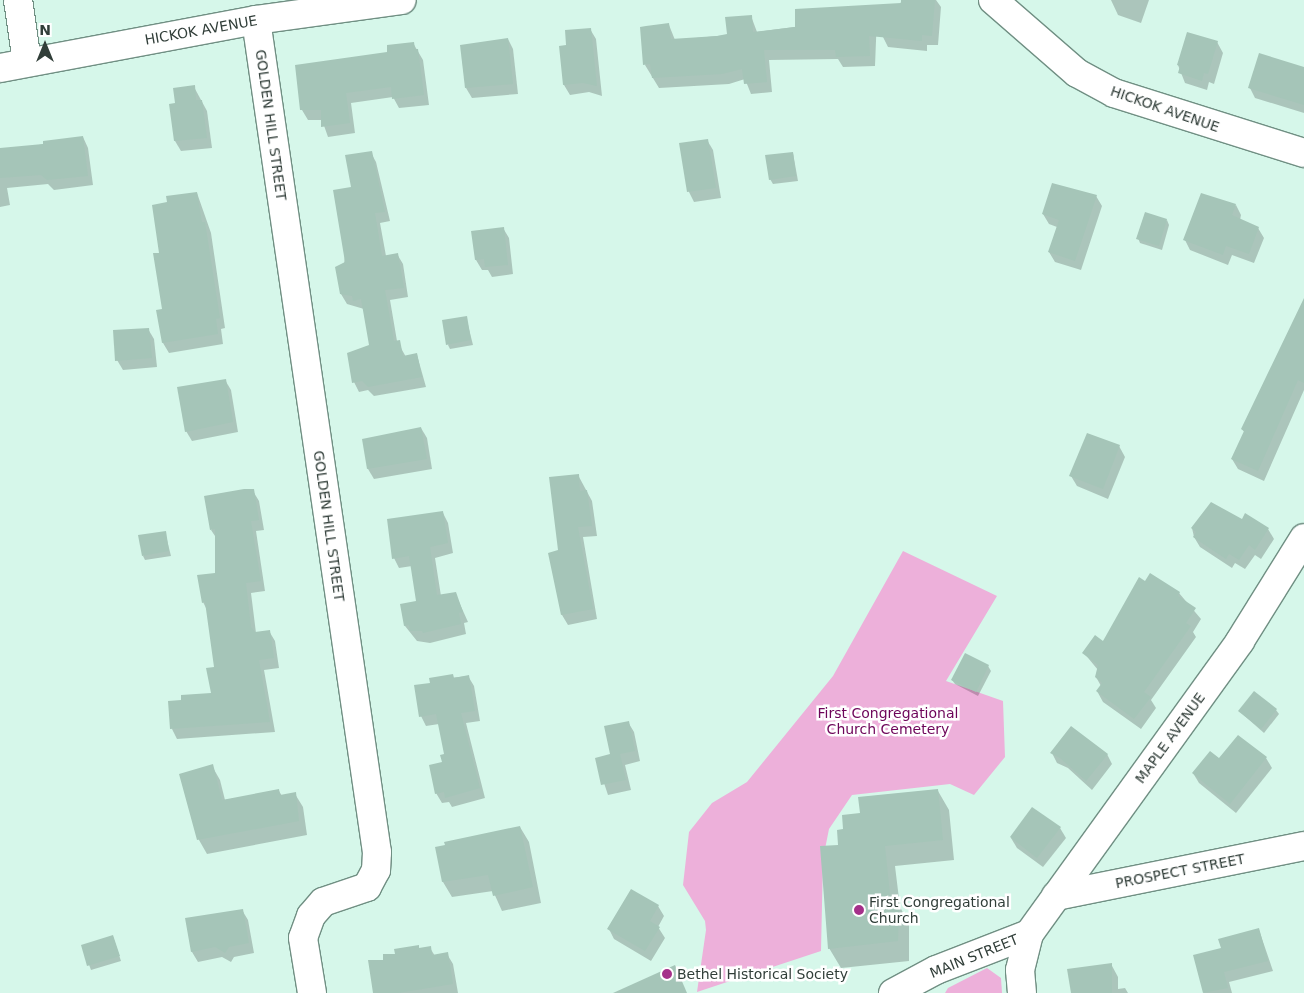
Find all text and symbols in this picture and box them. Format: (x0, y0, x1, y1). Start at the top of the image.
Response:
street label: HICKOK AVENUE (143, 12, 259, 48)
north arrow (20, 20, 70, 70)
text: N (39, 22, 51, 38)
street label: GOLDEN HILL STREET (252, 48, 290, 202)
street label: HICKOK AVENUE (1108, 82, 1222, 136)
street label: GOLDEN HILL STREET (310, 449, 348, 603)
street label: MAPLE AVENUE (1132, 689, 1208, 787)
park label: First Congregational Church Cemetery (818, 705, 958, 738)
street label: PROSPECT STREET (1114, 850, 1246, 892)
place label: First Congregational Church (869, 894, 1010, 926)
marker: First Congregational Church (853, 904, 865, 916)
street label: MAIN STREET (927, 931, 1021, 981)
place label: Bethel Historical Society (677, 966, 848, 982)
marker: Bethel Historical Society (661, 968, 673, 980)

